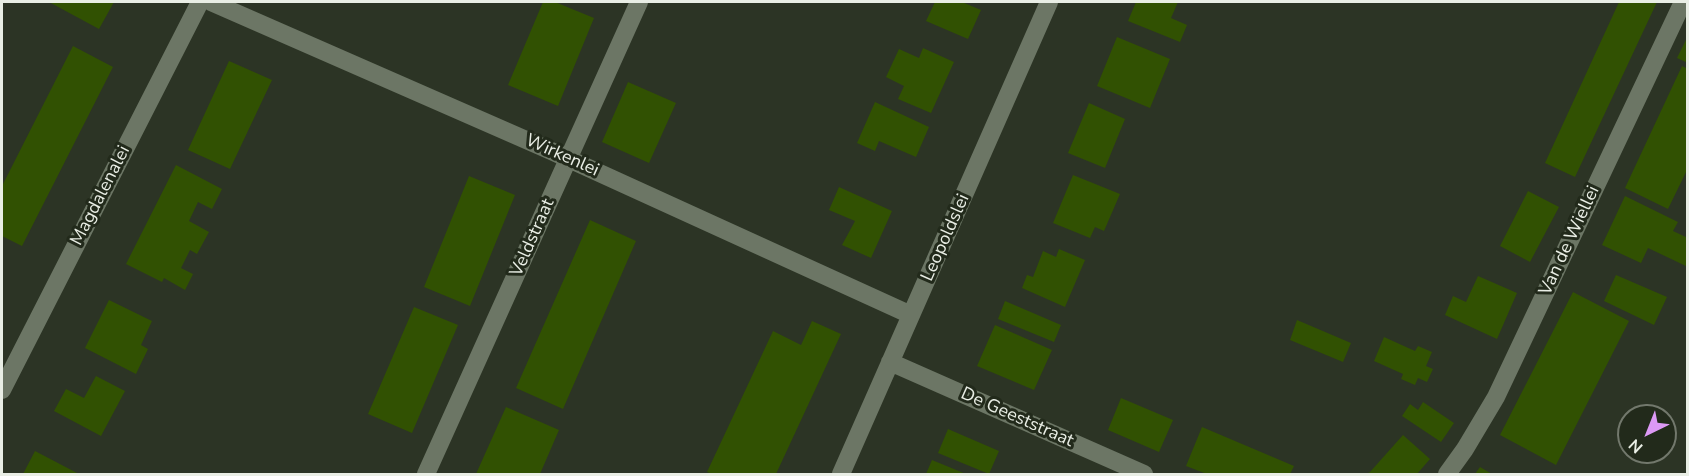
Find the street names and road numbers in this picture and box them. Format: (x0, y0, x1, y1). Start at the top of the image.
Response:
street label: Wirkenlei (522, 130, 602, 182)
street label: Magdalenalei (67, 143, 135, 249)
street label: Van de Wiellei (1535, 183, 1605, 299)
street label: Leopoldslei (917, 191, 975, 285)
street label: Veldstraat (506, 196, 560, 280)
street label: De Geeststraat (957, 383, 1077, 453)

